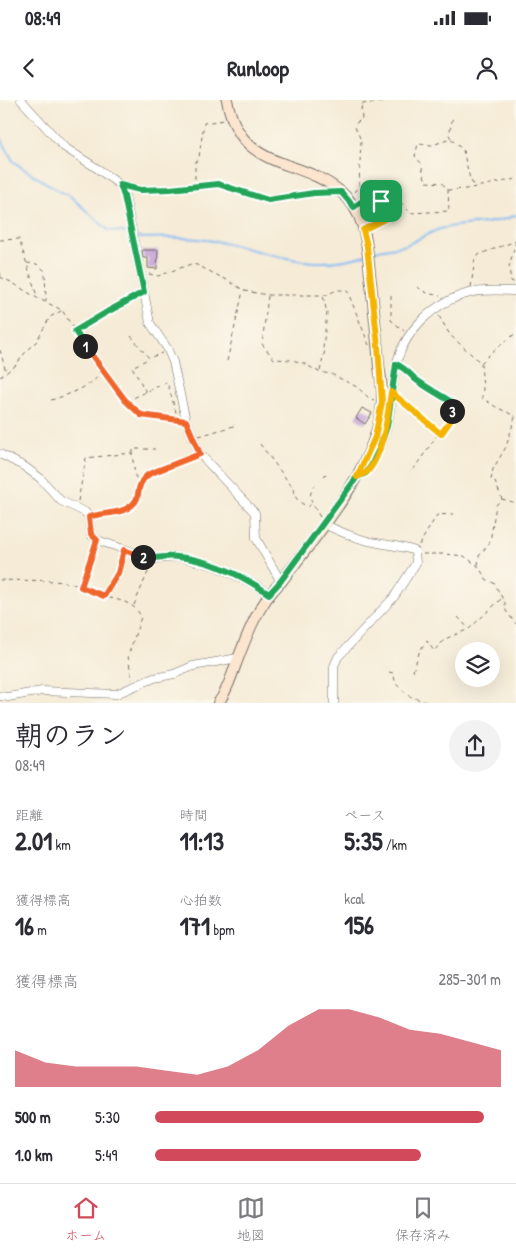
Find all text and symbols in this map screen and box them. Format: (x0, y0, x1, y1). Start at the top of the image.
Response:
text: 08:49 (25, 5, 60, 31)
text: Runloop (227, 53, 289, 83)
icon: back (15, 54, 43, 82)
icon: person (473, 54, 501, 82)
pin (360, 180, 402, 222)
icon: arrive (367, 187, 395, 215)
pin: 1 (72, 334, 98, 358)
text: 1 (83, 337, 88, 356)
pin: 3 (440, 398, 464, 424)
text: 3 (449, 402, 456, 421)
pin: 2 (130, 544, 156, 570)
text: 2 (140, 548, 147, 567)
map controls (455, 642, 500, 687)
button: layers (455, 642, 500, 687)
text: 朝のラン (15, 716, 127, 754)
button: share (449, 720, 501, 772)
text: 08:49 (15, 754, 45, 776)
text: 距離 (15, 805, 43, 824)
text: 時間 (180, 805, 208, 824)
text: ペース (344, 805, 386, 824)
text: 2.01 (15, 824, 52, 858)
text: 11:13 (180, 824, 224, 858)
text: 5:35 (344, 824, 382, 858)
text: km (52, 835, 71, 854)
text: /km (382, 835, 407, 854)
text: kcal (344, 889, 365, 908)
text: 獲得標高 (15, 890, 71, 909)
text: 心拍数 (180, 890, 222, 909)
text: 156 (344, 908, 374, 942)
text: 16 (15, 909, 34, 943)
text: 171 (180, 909, 210, 943)
text: m (34, 920, 47, 939)
text: bpm (210, 920, 235, 939)
text: 285–301 m (438, 968, 501, 990)
text: 獲得標高 (15, 970, 79, 992)
text: 500 m (15, 1106, 51, 1128)
text: 5:30 (95, 1106, 120, 1128)
text: 1.0 km (15, 1144, 53, 1166)
text: 5:49 (95, 1144, 117, 1166)
tab: ホーム (65, 1194, 107, 1244)
tab: 地図 (237, 1194, 265, 1244)
tab: 保存済み (395, 1194, 451, 1244)

